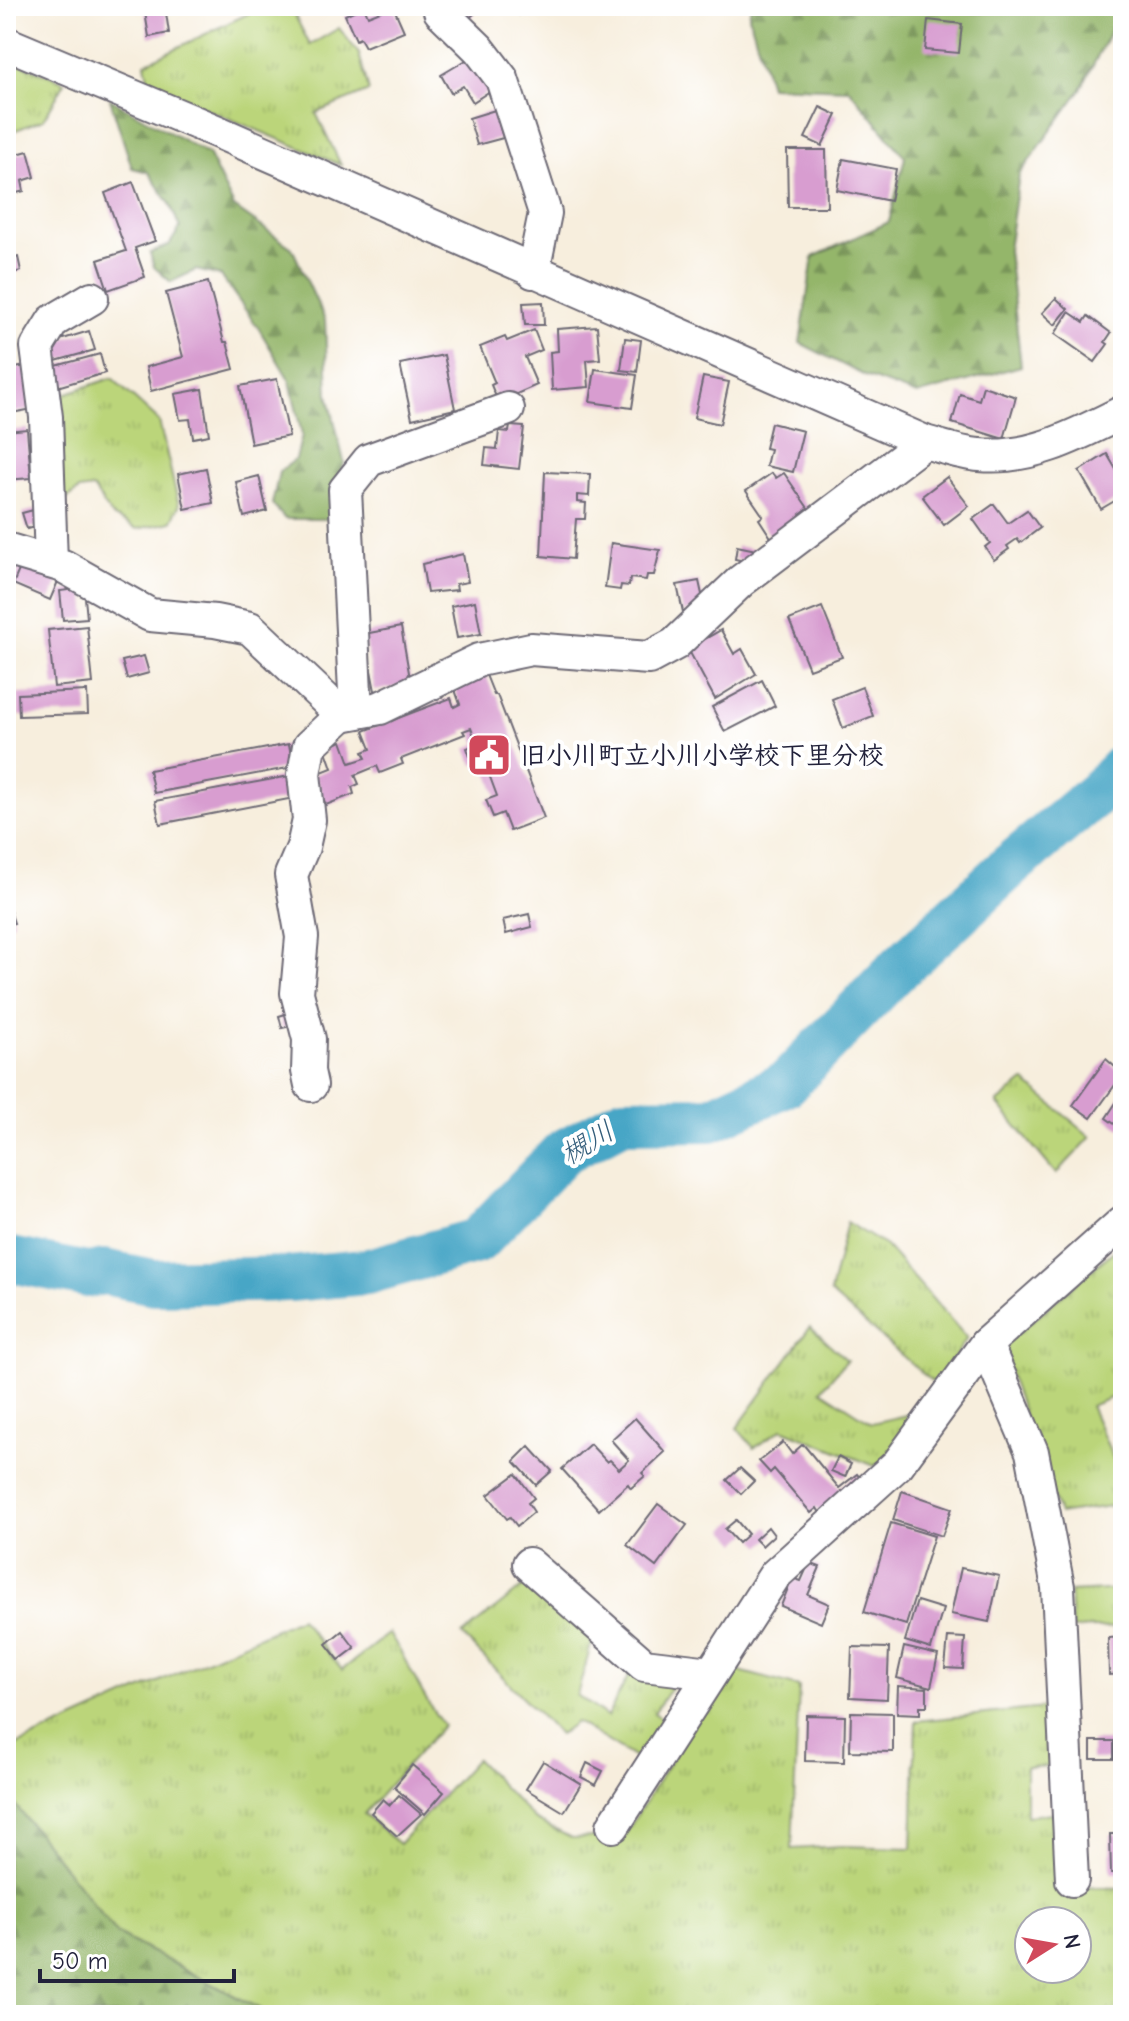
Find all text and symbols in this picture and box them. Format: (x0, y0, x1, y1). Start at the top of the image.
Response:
public building icon: 旧小川町立小川小学校下里分校 (465, 731, 513, 779)
place label: 旧小川町立小川小学校下里分校 (520, 741, 884, 771)
water label: 槻川 (555, 1115, 620, 1171)
north arrow (1013, 1905, 1093, 1985)
text: N (1058, 1932, 1086, 1951)
scale bar (40, 1933, 234, 1983)
text: 50 m (52, 1947, 108, 1975)

